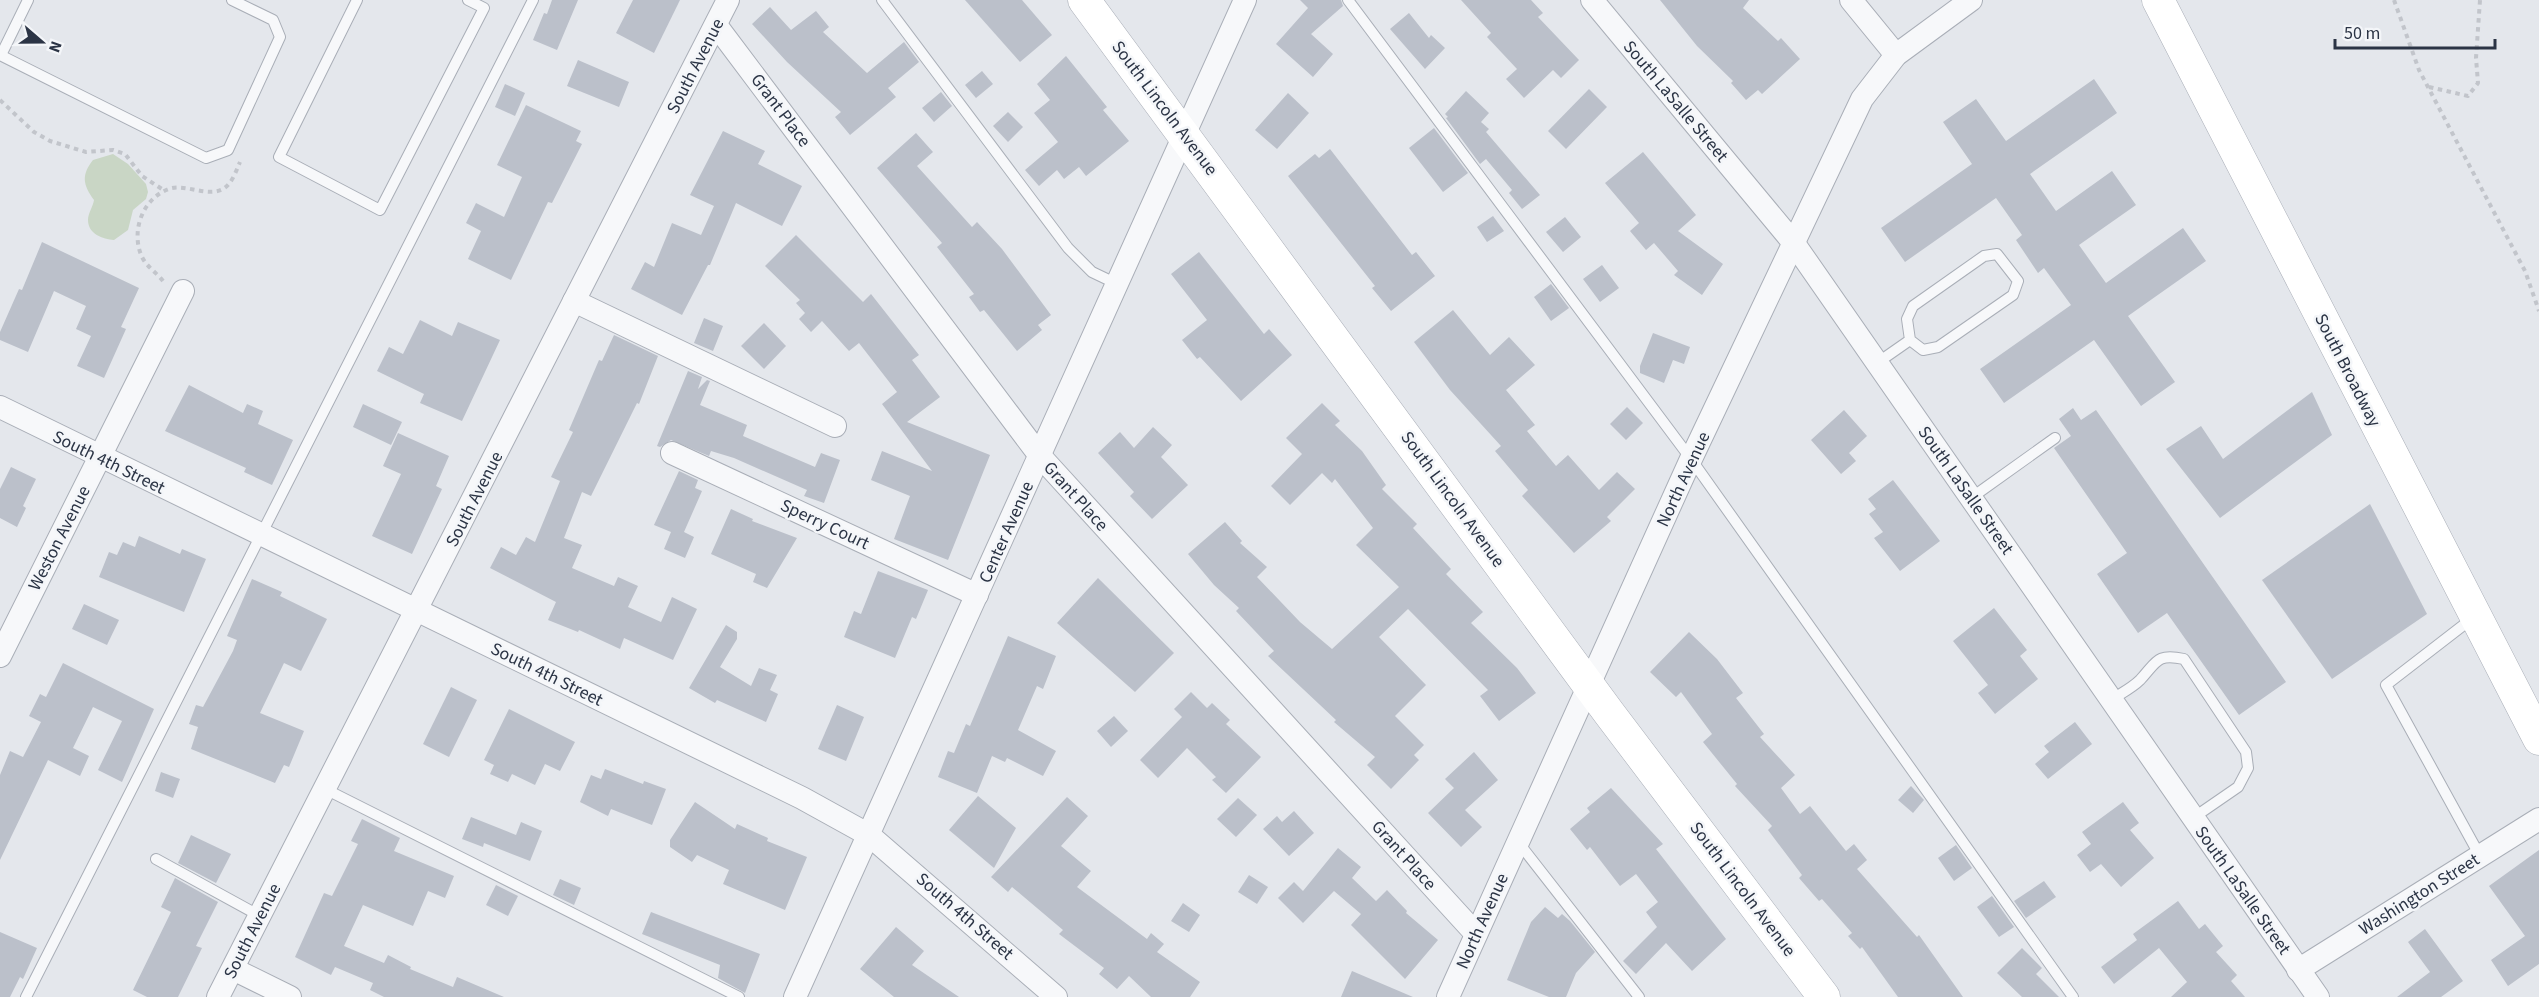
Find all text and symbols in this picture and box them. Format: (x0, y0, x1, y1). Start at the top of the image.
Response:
north arrow (12, 12, 72, 72)
scale bar (2335, 12, 2496, 50)
street label: South Avenue (661, 14, 730, 118)
text: 50 m (2344, 21, 2380, 46)
street label: South LaSalle Street (1617, 35, 1734, 168)
street label: South Lincoln Avenue (1106, 36, 1224, 181)
text: N (43, 38, 67, 56)
street label: Grant Place (745, 68, 817, 152)
street label: South Broadway (2308, 309, 2387, 432)
street label: South LaSalle Street (1912, 421, 2019, 560)
street label: South 4th Street (48, 424, 169, 500)
street label: South Lincoln Avenue (1395, 426, 1511, 573)
street label: North Avenue (1650, 427, 1716, 531)
street label: South Avenue (440, 447, 509, 551)
street label: Grant Place (1038, 456, 1114, 537)
street label: Center Avenue (973, 477, 1040, 587)
street label: Weston Avenue (22, 481, 97, 595)
street label: Sperry Court (776, 493, 873, 556)
street label: South 4th Street (486, 636, 607, 712)
street label: Grant Place (1366, 815, 1442, 896)
street label: South Lincoln Avenue (1684, 817, 1802, 962)
street label: South LaSalle Street (2189, 821, 2296, 960)
street label: Washington Street (2354, 847, 2484, 942)
street label: South 4th Street (910, 867, 1019, 966)
street label: North Avenue (1450, 869, 1515, 973)
street label: South Avenue (218, 879, 287, 983)

